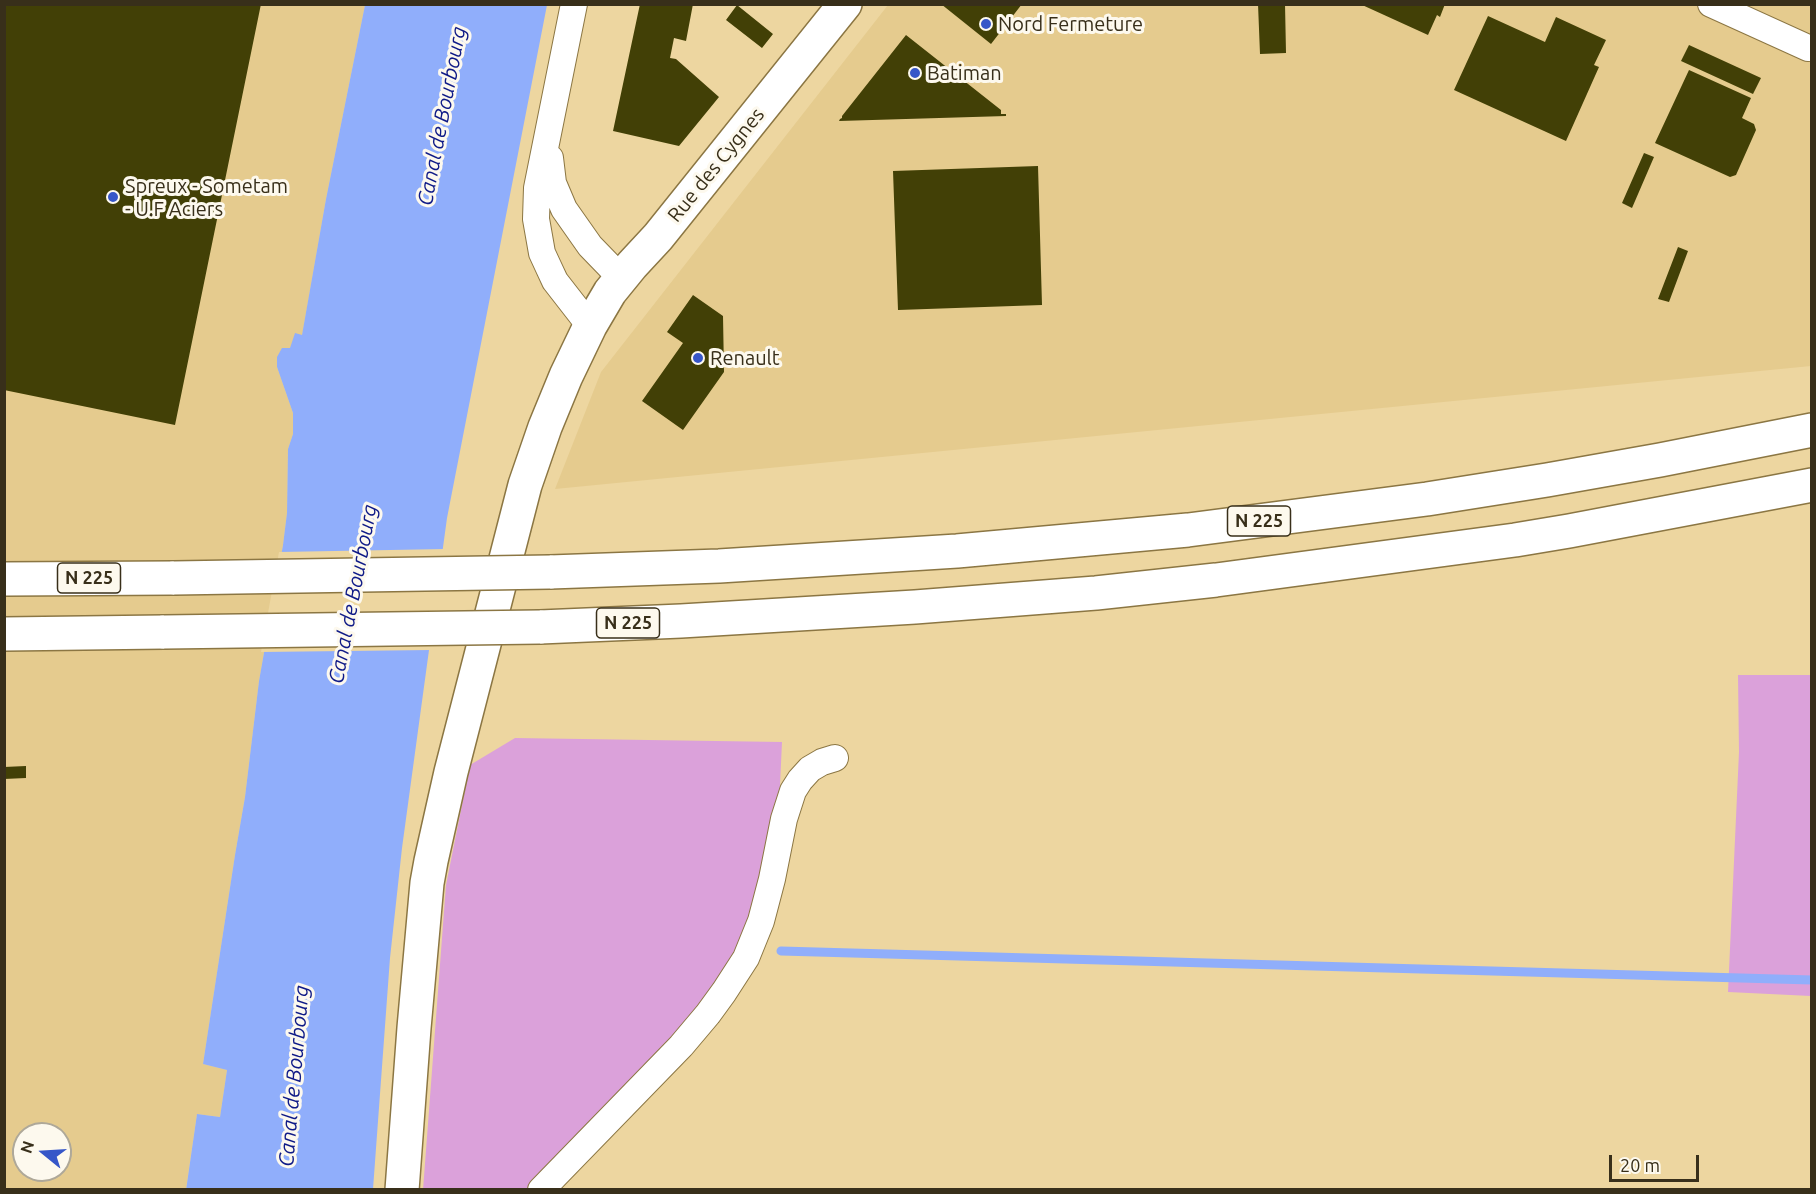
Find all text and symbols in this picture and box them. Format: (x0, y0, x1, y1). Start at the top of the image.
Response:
place label: Nord Fermeture (998, 12, 1143, 36)
marker: Nord Fermeture (979, 17, 993, 31)
water label: Canal de Bourbourg (412, 24, 472, 208)
place label: Batiman (927, 61, 1002, 85)
marker: Batiman (908, 66, 922, 80)
street label: Rue des Cygnes (663, 103, 769, 227)
place label: Spreux - Sometam - U.F Aciers (125, 174, 288, 221)
marker: Spreux - Sometam - U.F Aciers (106, 190, 120, 204)
place label: Renault (710, 346, 780, 370)
marker: Renault (691, 351, 705, 365)
water label: Canal de Bourbourg (323, 502, 383, 686)
road number: N 225 (1228, 506, 1290, 536)
road number: N 225 (58, 563, 121, 593)
road number: N 225 (596, 608, 660, 638)
water label: Canal de Bourbourg (274, 984, 314, 1168)
north arrow (12, 1122, 72, 1182)
text: N (16, 1139, 37, 1156)
scale bar (1612, 1143, 1702, 1181)
text: 20 m (1620, 1155, 1660, 1175)

